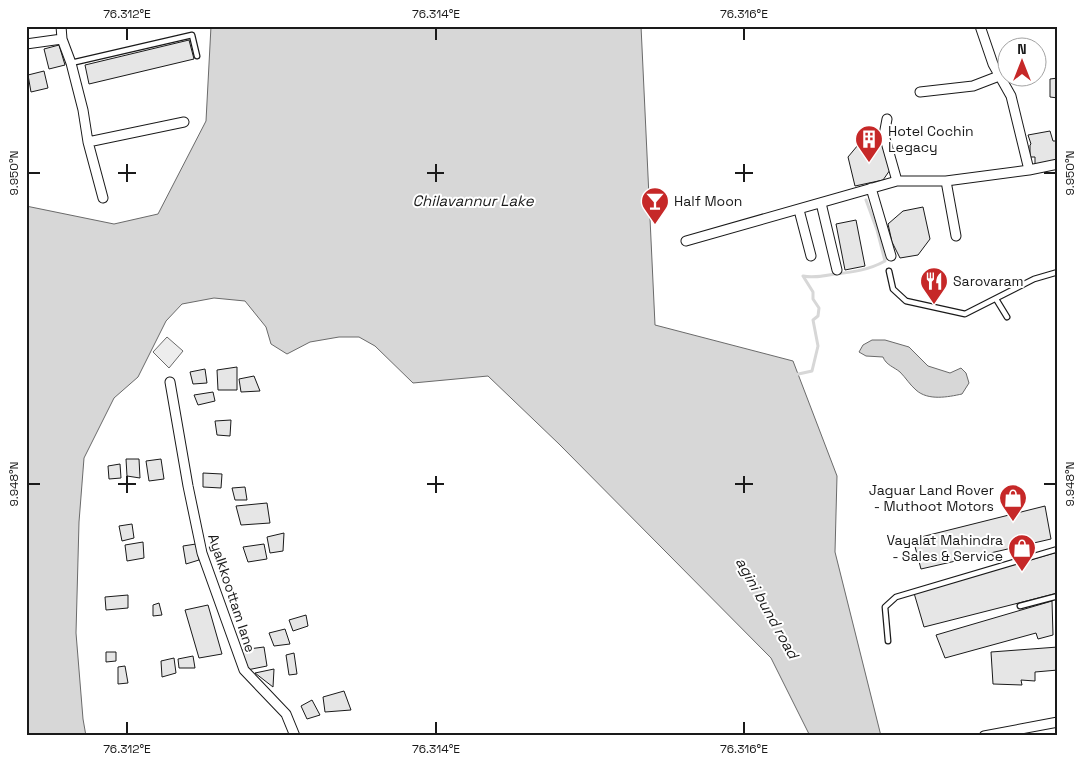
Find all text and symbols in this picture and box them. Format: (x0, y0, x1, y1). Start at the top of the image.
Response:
text: 76.312°E (103, 6, 151, 22)
text: 76.314°E (412, 6, 460, 22)
text: 76.316°E (720, 6, 768, 22)
north arrow (996, 38, 1046, 88)
text: N (1017, 40, 1027, 58)
place label: Hotel Cochin Legacy (888, 122, 974, 156)
building icon: Hotel Cochin Legacy (854, 124, 884, 163)
text: 9.950°N (6, 150, 22, 196)
text: 9.950°N (1062, 150, 1078, 196)
bar icon: Half Moon (640, 186, 670, 225)
water label: Chilavannur Lake (412, 191, 535, 210)
place label: Half Moon (674, 192, 742, 210)
restaurant icon: Sarovaram (919, 266, 949, 305)
place label: Sarovaram (953, 272, 1024, 290)
text: 9.948°N (6, 461, 22, 507)
text: 9.948°N (1062, 461, 1078, 507)
place label: Jaguar Land Rover - Muthoot Motors (869, 481, 994, 515)
shop icon: Jaguar Land Rover - Muthoot Motors (998, 483, 1028, 522)
street label: Ayalkkoottam lane (204, 531, 260, 655)
place label: Vayalat Mahindra - Sales & Service (886, 531, 1003, 565)
shop icon: Vayalat Mahindra - Sales & Service (1007, 533, 1037, 572)
water label: agini bund road (732, 554, 804, 664)
text: 76.312°E (103, 741, 151, 757)
text: 76.314°E (412, 741, 460, 757)
text: 76.316°E (720, 741, 768, 757)

